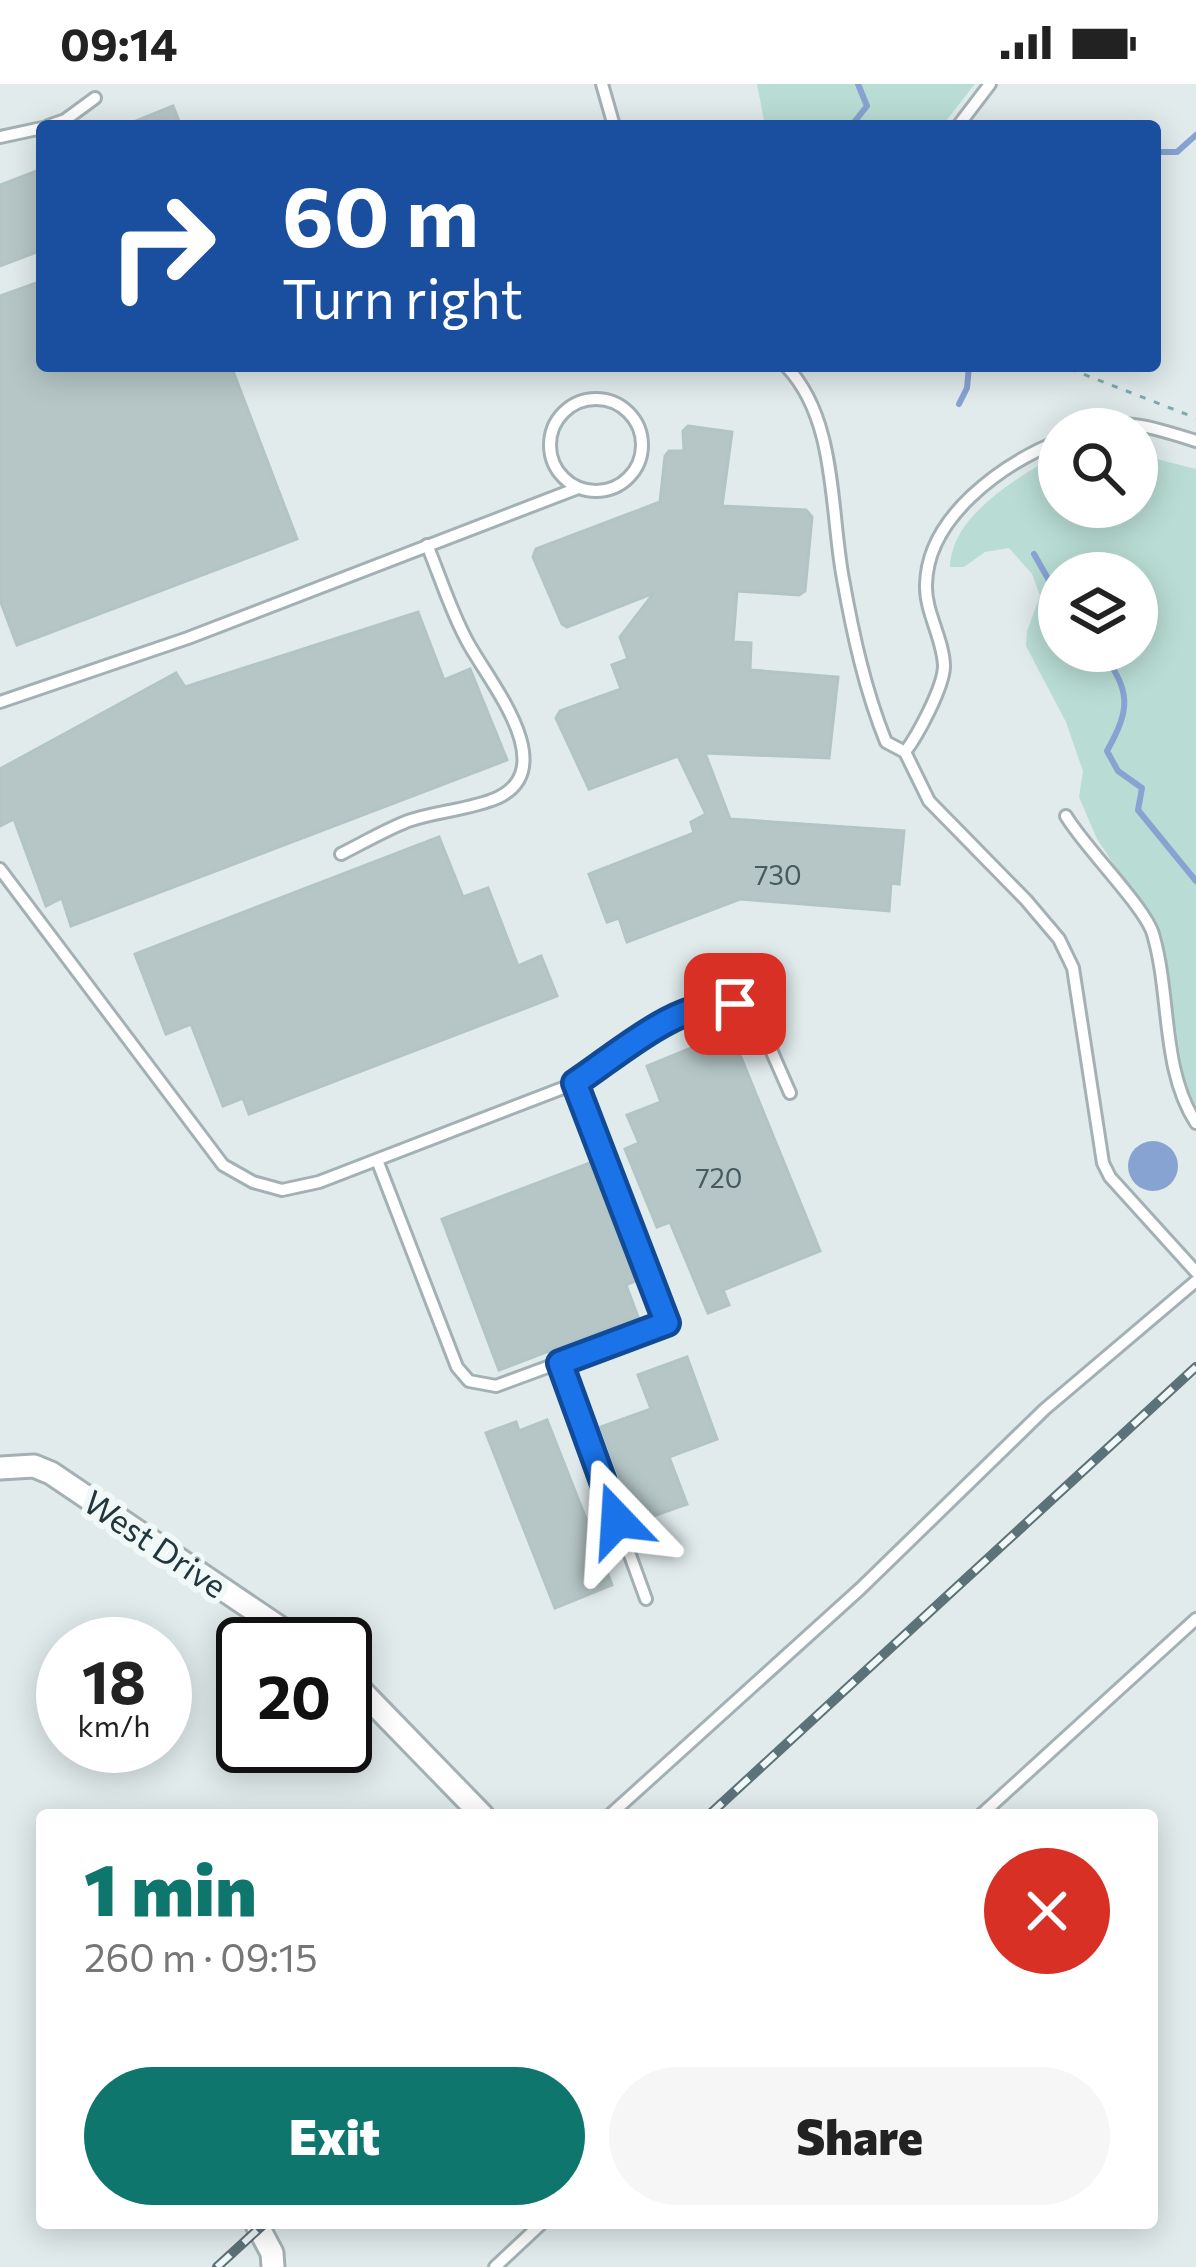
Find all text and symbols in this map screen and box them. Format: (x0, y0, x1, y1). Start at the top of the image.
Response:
text: 09:14 (60, 15, 178, 70)
text: 60 m (282, 162, 479, 264)
icon: right (84, 168, 240, 324)
text: Turn right (282, 264, 523, 330)
map controls (1038, 408, 1158, 672)
button: search (1038, 408, 1158, 528)
button: layers (1038, 552, 1158, 672)
house number: 730 (754, 858, 802, 891)
pin (684, 953, 786, 1055)
icon: arrive (702, 971, 768, 1037)
house number: 720 (696, 1161, 742, 1194)
position arrow (554, 1457, 680, 1583)
street label: West Drive (77, 1480, 235, 1606)
speed limit sign: 20 (216, 1617, 372, 1773)
text: 18 (82, 1643, 146, 1716)
text: km/h (78, 1706, 150, 1743)
text: 1 min (84, 1843, 257, 1931)
button: close (984, 1848, 1110, 1974)
text: 260 m · 09:15 (84, 1932, 318, 1980)
button: Exit (84, 2067, 585, 2205)
button: Share (609, 2067, 1110, 2205)

